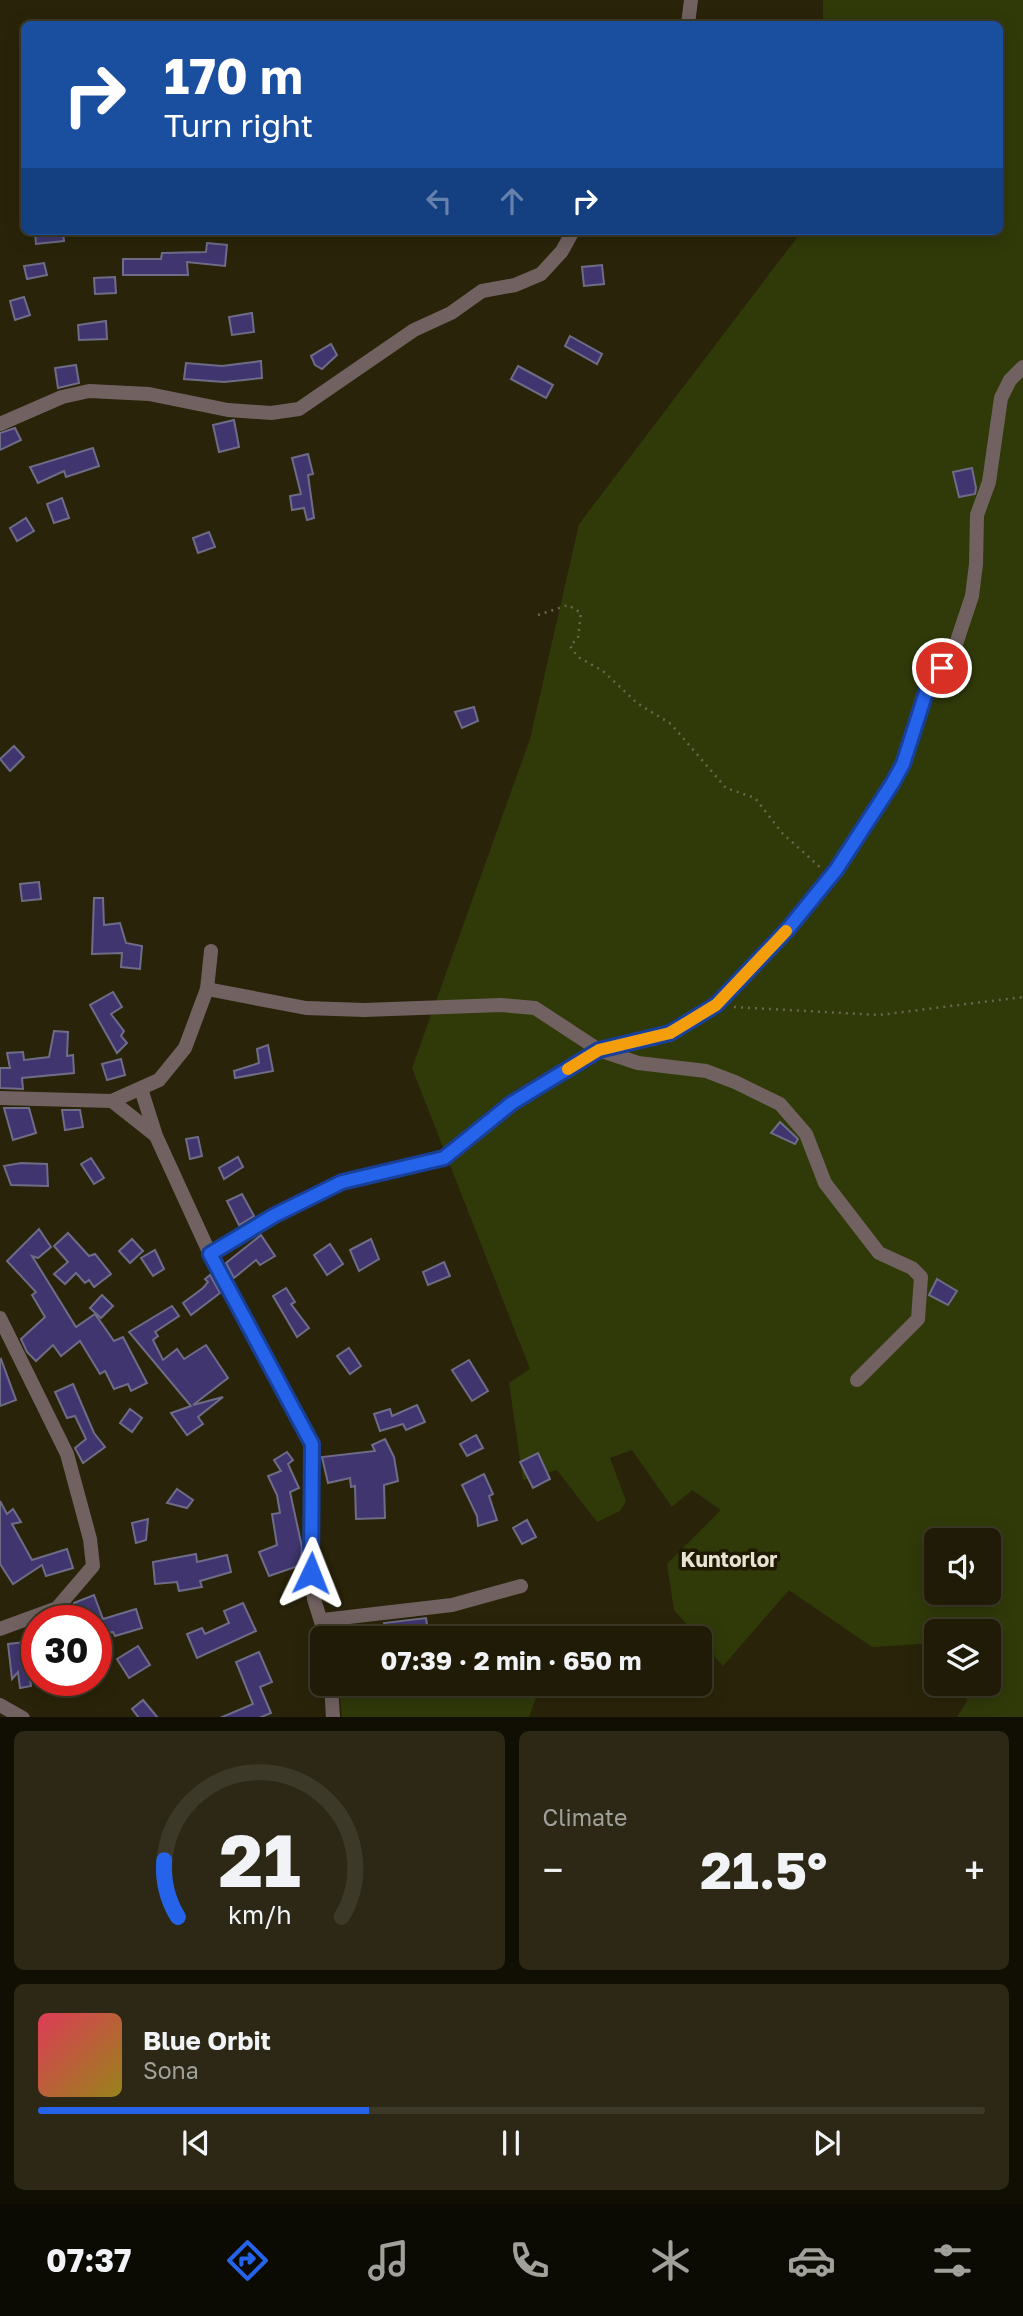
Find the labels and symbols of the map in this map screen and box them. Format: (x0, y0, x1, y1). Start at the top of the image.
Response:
pin (912, 638, 972, 698)
position arrow (274, 1536, 348, 1610)
district label: Kuntorlor (680, 1546, 778, 1572)
speed limit sign: 30 (21, 1605, 112, 1696)

